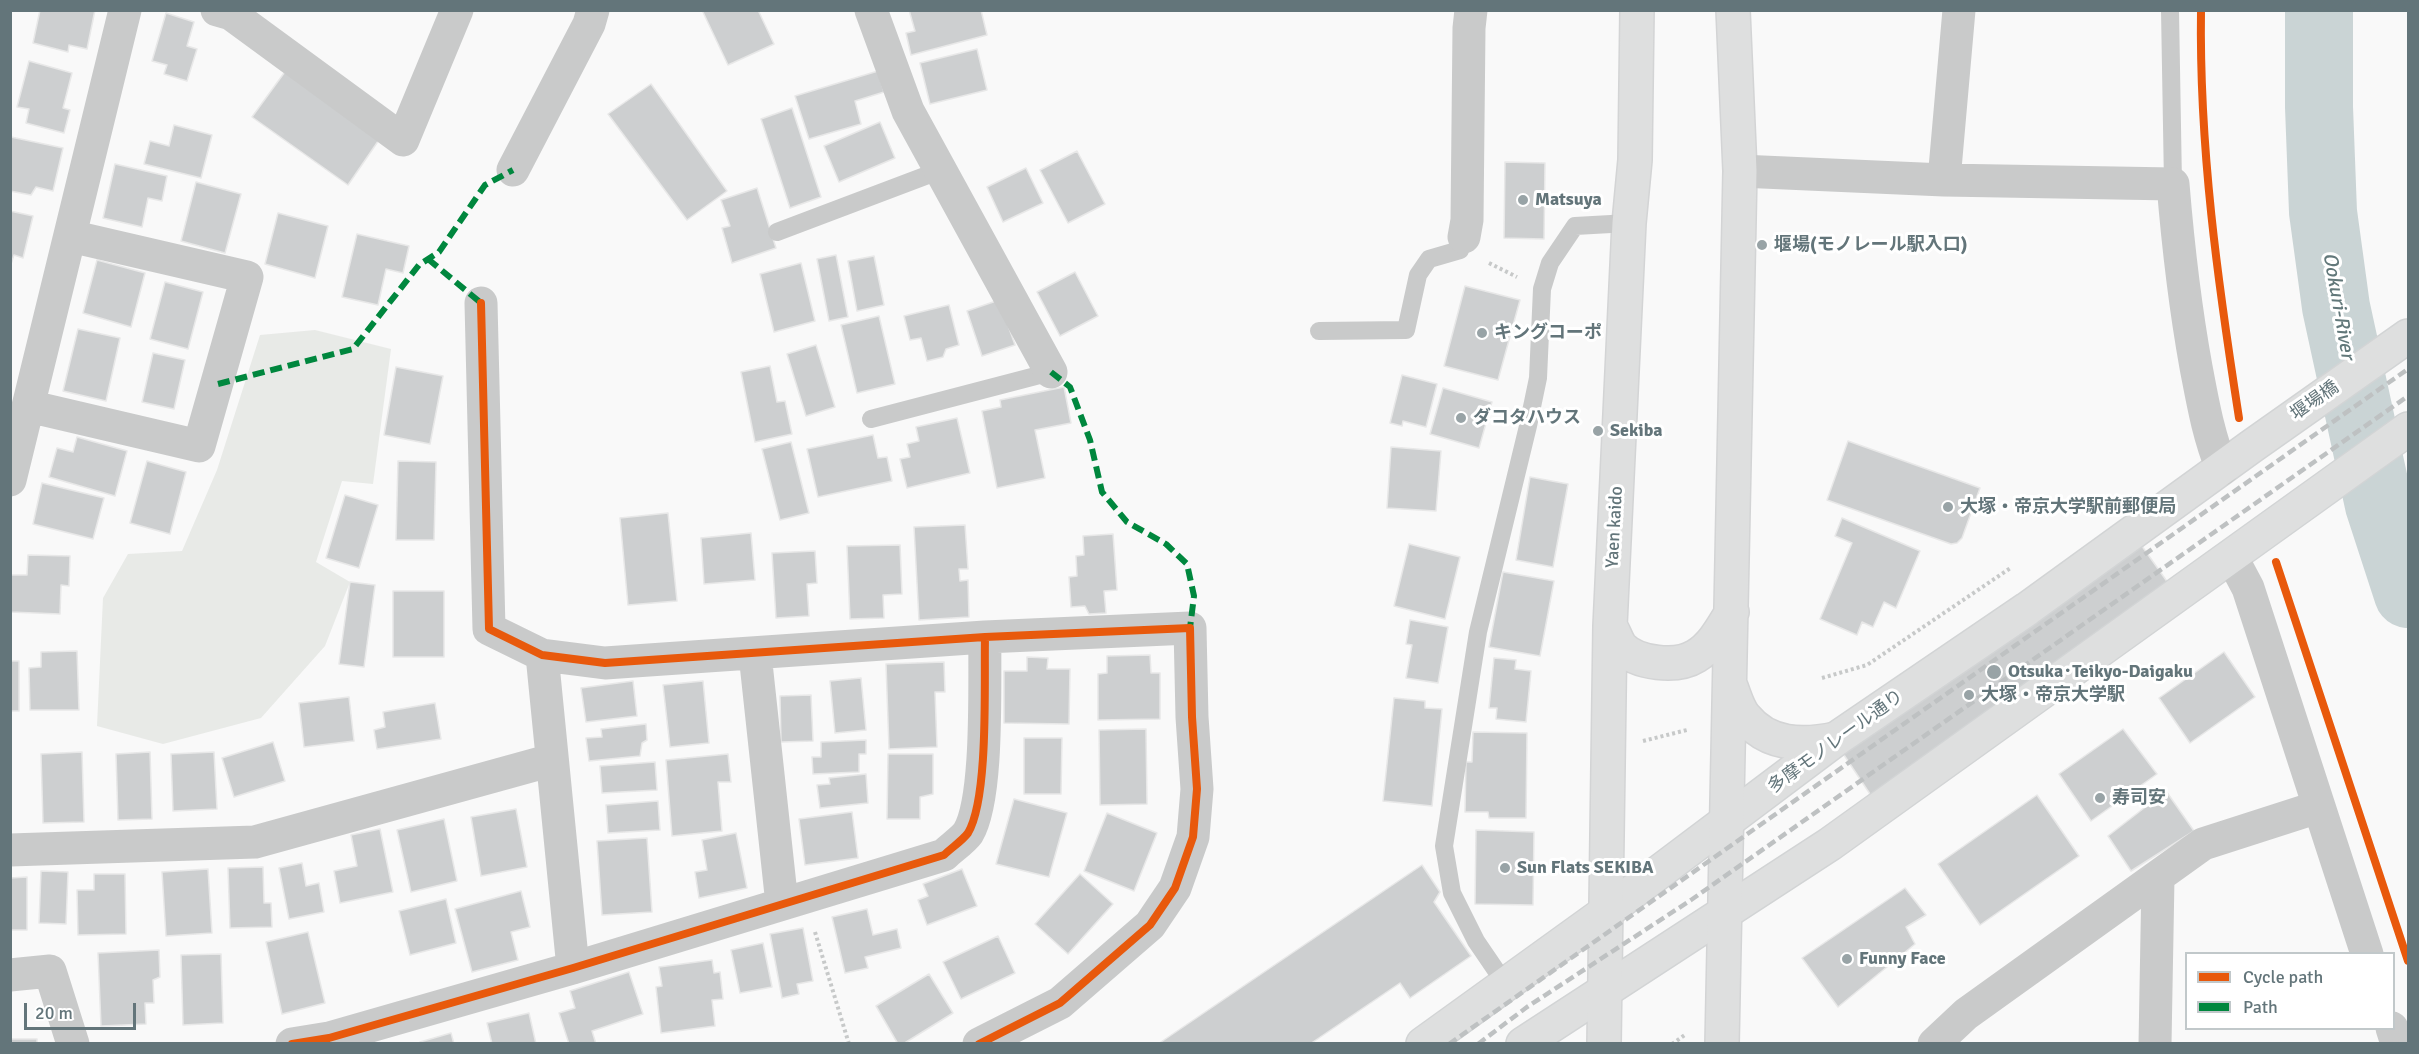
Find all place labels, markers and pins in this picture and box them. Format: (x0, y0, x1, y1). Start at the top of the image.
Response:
place label: Matsuya (1535, 189, 1602, 211)
marker: Matsuya (1516, 193, 1530, 207)
place label: 堰場(モノレール駅入口) (1774, 234, 1967, 256)
marker: 堰場(モノレール駅入口) (1755, 238, 1769, 252)
place label: キングコーポ (1494, 322, 1602, 344)
marker: キングコーポ (1475, 326, 1489, 340)
place label: ダコタハウス (1473, 407, 1581, 429)
marker: ダコタハウス (1454, 411, 1468, 425)
place label: Sekiba (1610, 420, 1663, 442)
marker: Sekiba (1591, 424, 1605, 438)
place label: 大塚・帝京大学駅前郵便局 (1960, 496, 2176, 518)
marker: 大塚・帝京大学駅前郵便局 (1941, 500, 1955, 514)
place label: Otsuka･Teikyo-Daigaku (2008, 661, 2193, 683)
marker: Otsuka･Teikyo-Daigaku (1985, 663, 2003, 681)
place label: 大塚・帝京大学駅 (1981, 684, 2125, 706)
marker: 大塚・帝京大学駅 (1962, 688, 1976, 702)
place label: 寿司安 (2112, 787, 2166, 809)
marker: 寿司安 (2093, 791, 2107, 805)
place label: Sun Flats SEKIBA (1517, 857, 1654, 879)
marker: Sun Flats SEKIBA (1498, 861, 1512, 875)
place label: Funny Face (1859, 948, 1946, 970)
marker: Funny Face (1840, 952, 1854, 966)

